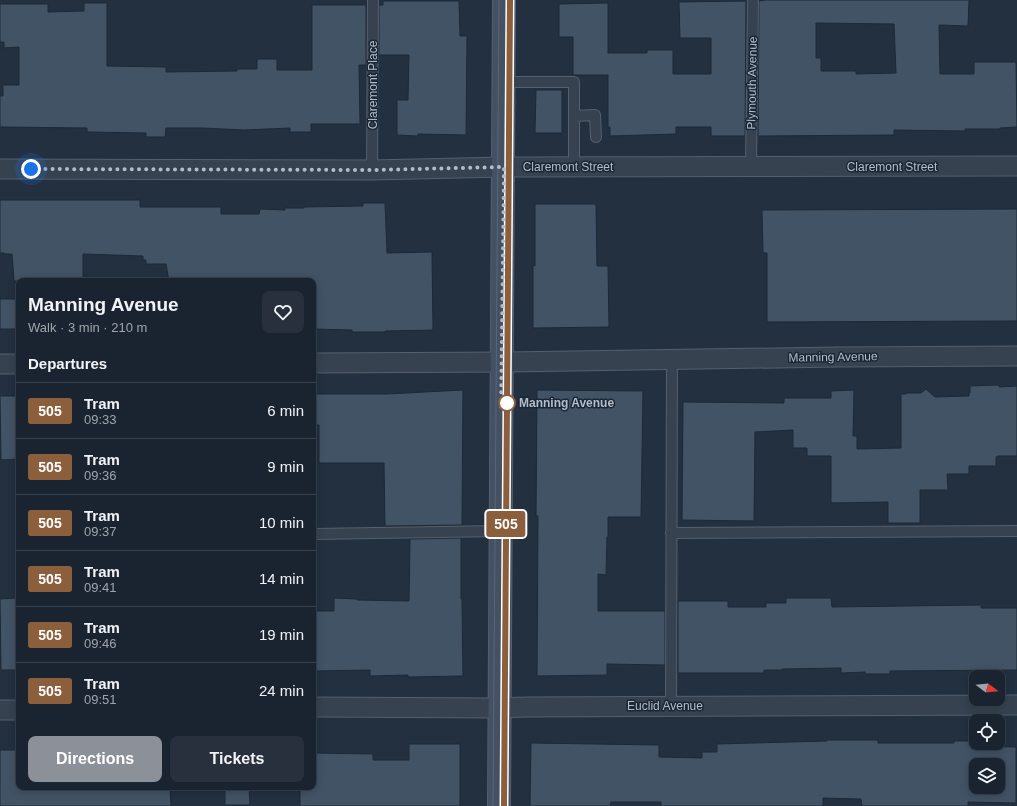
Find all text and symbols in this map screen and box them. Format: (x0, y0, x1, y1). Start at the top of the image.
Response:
street label: Plymouth Avenue (744, 36, 760, 130)
street label: Claremont Place (366, 40, 380, 129)
your location (21, 159, 41, 179)
street label: Claremont Street (523, 160, 614, 174)
street label: Claremont Street (847, 160, 938, 174)
button: heart (262, 291, 304, 333)
text: Manning Avenue (28, 294, 179, 315)
text: Walk · 3 min · 210 m (28, 320, 147, 335)
street label: Manning Avenue (788, 349, 878, 365)
text: Departures (28, 355, 107, 372)
marker: Manning Avenue (498, 394, 516, 412)
text: Tram (84, 395, 120, 412)
place label: Manning Avenue (519, 396, 614, 410)
text: 6 min (267, 402, 304, 419)
text: 505 (38, 403, 62, 419)
text: 09:33 (84, 412, 117, 427)
text: Tram (84, 451, 120, 468)
text: 9 min (267, 458, 304, 475)
text: 505 (38, 459, 62, 475)
text: 09:36 (84, 468, 117, 483)
text: Tram (84, 507, 120, 524)
line badge: 505 (483, 511, 529, 537)
text: 10 min (259, 514, 304, 531)
text: 505 (38, 515, 62, 531)
text: 505 (494, 516, 518, 532)
text: 09:37 (84, 524, 117, 539)
text: Tram (84, 563, 120, 580)
text: 14 min (259, 570, 304, 587)
text: 505 (38, 571, 62, 587)
text: 09:41 (84, 580, 117, 595)
text: Tram (84, 619, 120, 636)
text: 19 min (259, 626, 304, 643)
text: 505 (38, 627, 62, 643)
text: 09:46 (84, 636, 117, 651)
north arrow (969, 670, 1005, 706)
map controls (969, 670, 1005, 794)
text: Tram (84, 675, 120, 692)
text: 24 min (259, 682, 304, 699)
text: 505 (38, 683, 62, 699)
text: 09:51 (84, 692, 117, 707)
street label: Euclid Avenue (627, 699, 703, 713)
button: locate (969, 714, 1005, 750)
button: Directions (28, 736, 162, 782)
button: Tickets (170, 736, 304, 782)
button: layers (969, 758, 1005, 794)

